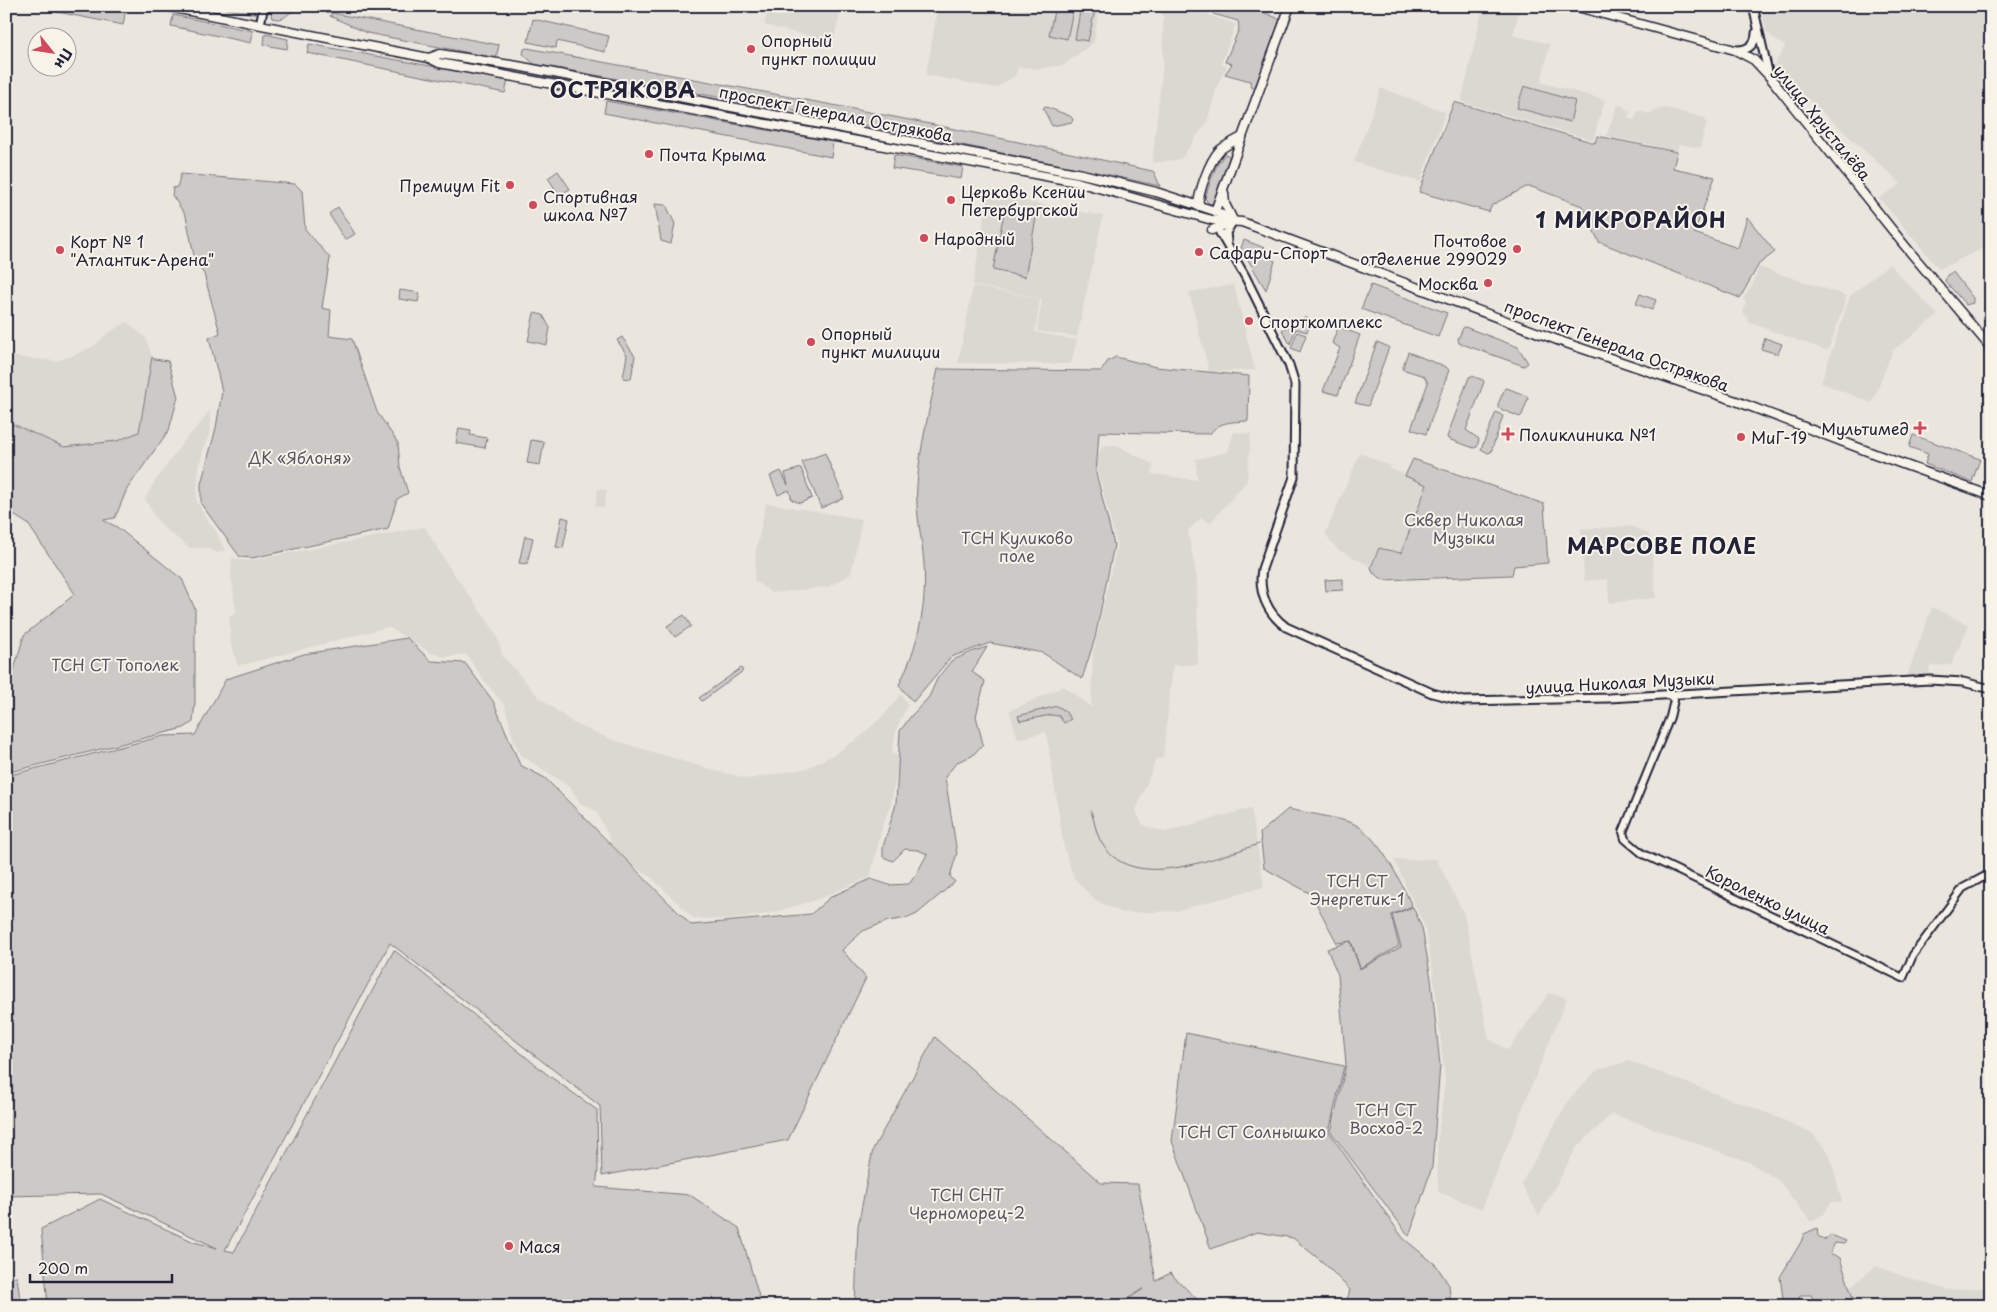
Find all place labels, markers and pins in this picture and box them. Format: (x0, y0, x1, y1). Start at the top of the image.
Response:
place label: Опорный пункт полиции (761, 28, 877, 70)
marker: Опорный пункт полиции (745, 43, 757, 55)
place label: Почта Крыма (659, 142, 766, 166)
marker: Почта Крыма (643, 148, 655, 160)
place label: Премиум Fit (400, 173, 500, 197)
marker: Премиум Fit (504, 179, 516, 191)
place label: Церковь Ксении Петербургской (961, 179, 1086, 221)
place label: Спортивная школа №7 (543, 184, 638, 226)
marker: Церковь Ксении Петербургской (945, 194, 957, 206)
marker: Спортивная школа №7 (527, 199, 539, 211)
place label: Народный (934, 226, 1015, 250)
place label: Почтовое отделение 299029 (1360, 228, 1507, 270)
place label: Корт № 1 "Атлантик-Арена" (70, 229, 214, 271)
marker: Народный (918, 232, 930, 244)
place label: Сафари-Спорт (1209, 240, 1328, 264)
marker: Почтовое отделение 299029 (1511, 243, 1523, 255)
marker: Корт № 1 "Атлантик-Арена" (54, 244, 66, 256)
marker: Сафари-Спорт (1193, 246, 1205, 258)
place label: Москва (1418, 271, 1478, 295)
marker: Москва (1482, 277, 1494, 289)
place label: Спорткомплекс (1259, 309, 1382, 333)
marker: Спорткомплекс (1243, 315, 1255, 327)
place label: Опорный пункт милиции (821, 321, 941, 363)
marker: Опорный пункт милиции (805, 336, 817, 348)
place label: Мультимед (1821, 416, 1909, 440)
marker: Мультимед (1913, 421, 1927, 435)
place label: Поликлиника №1 (1519, 422, 1656, 446)
place label: МиГ-19 (1751, 425, 1807, 449)
marker: Поликлиника №1 (1501, 427, 1515, 441)
marker: МиГ-19 (1735, 431, 1747, 443)
place label: Мася (519, 1234, 561, 1258)
marker: Мася (503, 1240, 515, 1252)

